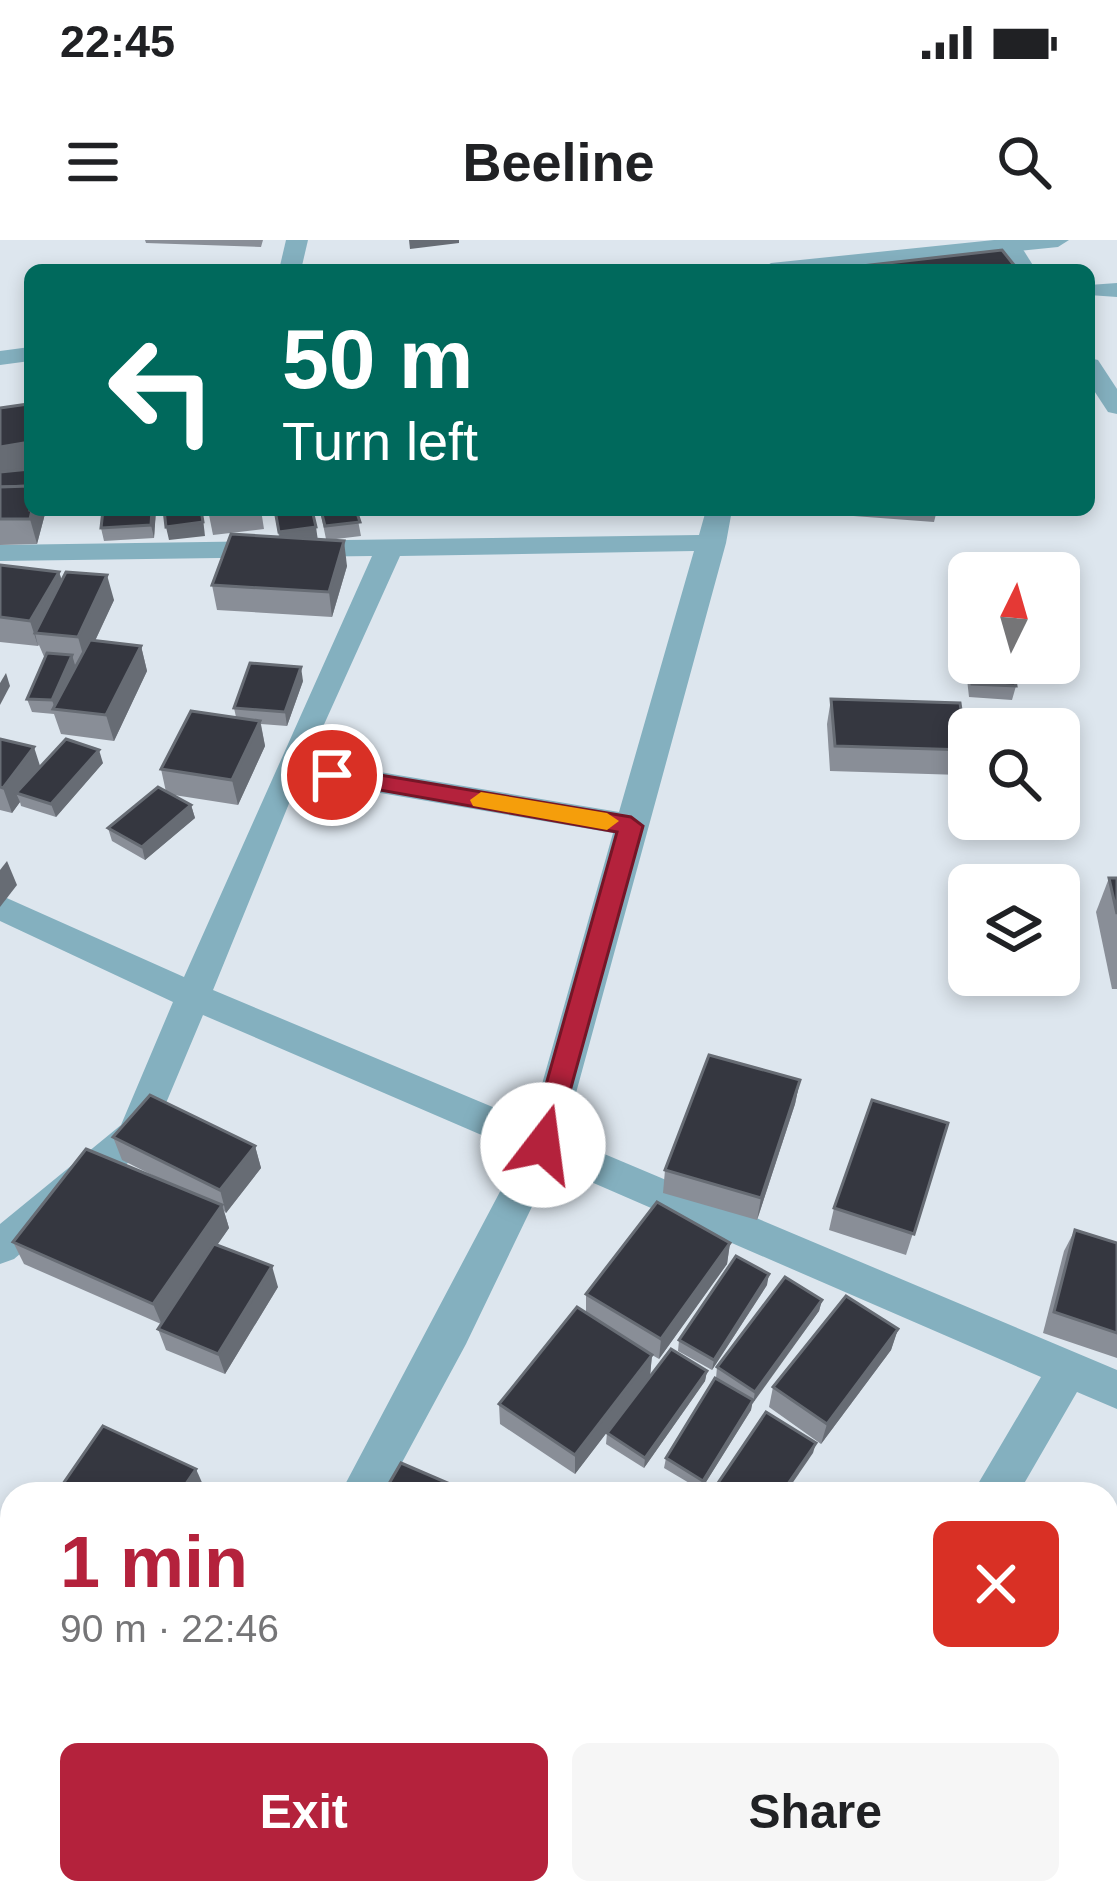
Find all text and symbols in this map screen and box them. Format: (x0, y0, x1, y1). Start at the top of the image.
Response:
text: 22:45 (60, 16, 175, 67)
icon: menu (60, 129, 126, 195)
icon: search (991, 129, 1057, 195)
text: Beeline (462, 132, 655, 192)
icon: left (84, 312, 240, 468)
text: 50 m (282, 312, 473, 406)
text: Turn left (282, 411, 478, 471)
north arrow (948, 552, 1080, 684)
map controls (948, 552, 1080, 996)
button: search (948, 708, 1080, 840)
pin (281, 724, 383, 826)
icon: arrive (299, 742, 365, 808)
button: layers (948, 864, 1080, 996)
position arrow (480, 1082, 606, 1208)
button: close (933, 1521, 1059, 1647)
text: 1 min (60, 1522, 248, 1602)
text: 90 m · 22:46 (60, 1607, 279, 1650)
button: Exit (60, 1743, 548, 1881)
button: Share (572, 1743, 1059, 1881)

